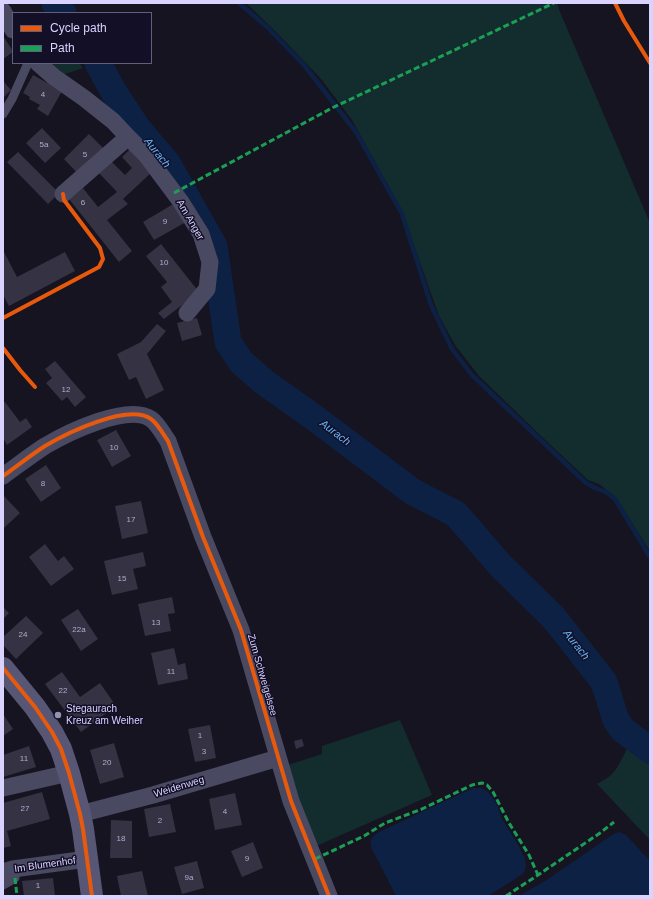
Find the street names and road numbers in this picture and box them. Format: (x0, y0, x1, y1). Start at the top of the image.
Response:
street label: Am Anger (174, 198, 206, 242)
street label: Zum Schweigelsee (245, 633, 279, 717)
street label: Weidenweg (152, 774, 206, 800)
street label: Im Blumenhof (14, 855, 76, 875)

